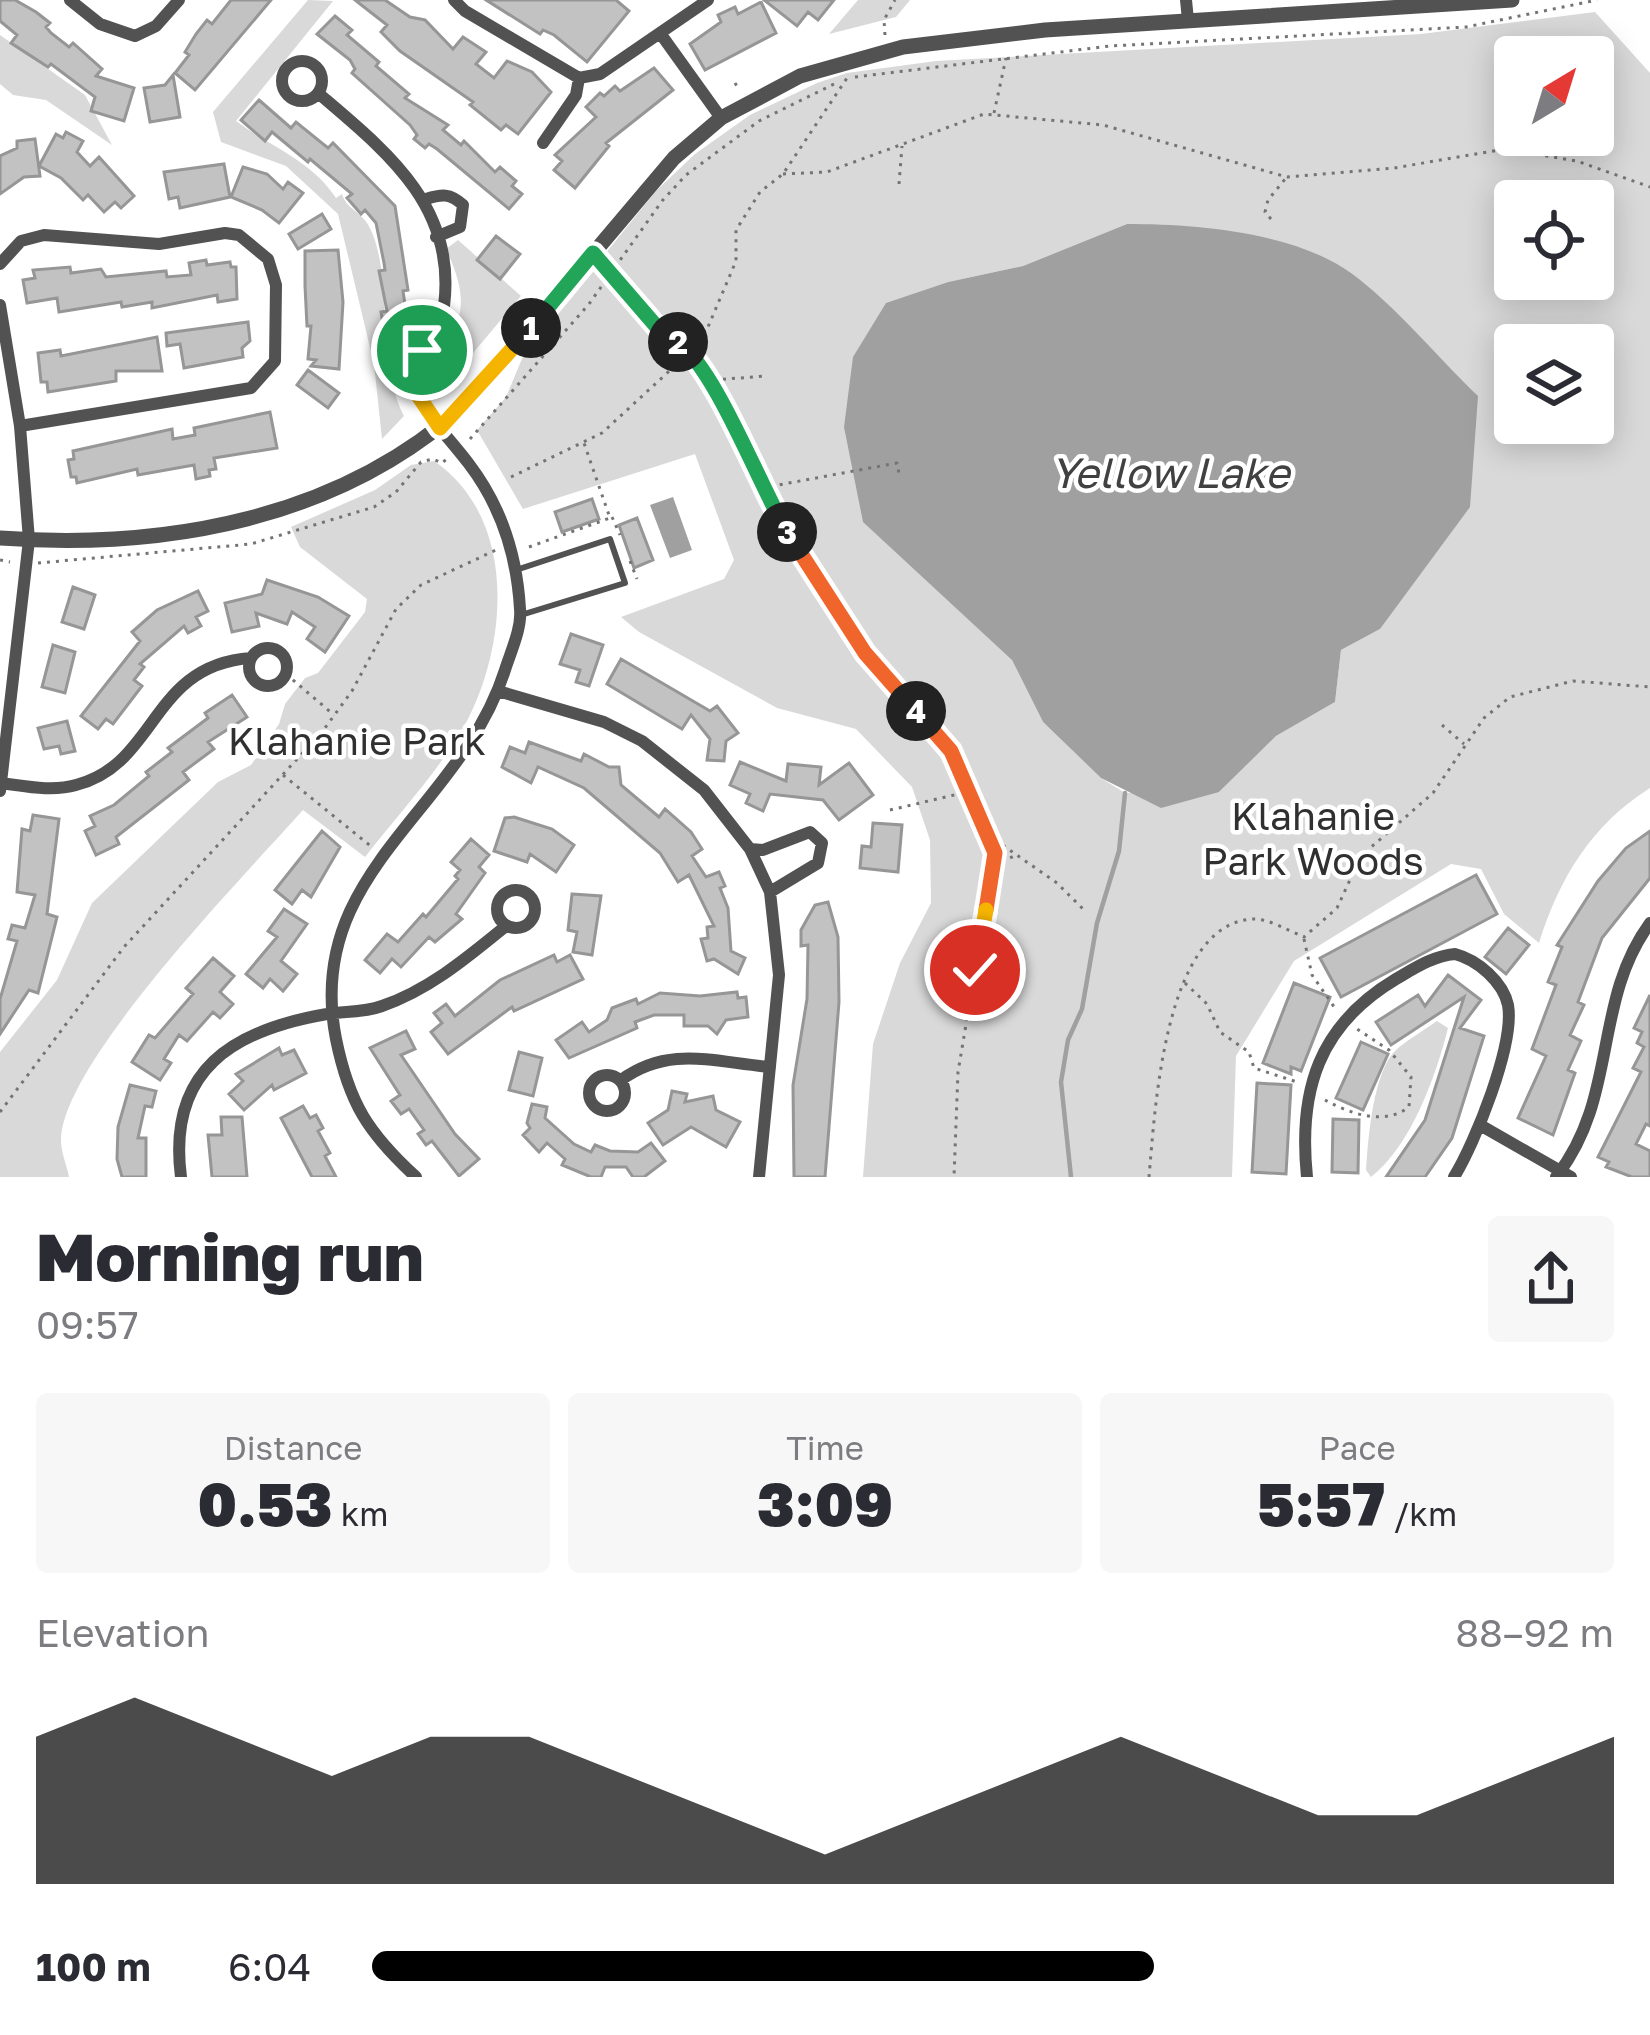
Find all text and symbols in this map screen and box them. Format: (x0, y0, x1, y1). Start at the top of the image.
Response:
north arrow (1494, 36, 1614, 156)
map controls (1494, 36, 1614, 444)
button: locate (1494, 180, 1614, 300)
pin: 1 (501, 298, 561, 358)
pin (371, 299, 473, 401)
text: 1 (523, 308, 540, 347)
pin: 2 (648, 312, 708, 372)
icon: arrive (389, 317, 455, 383)
text: 2 (668, 322, 688, 361)
button: layers (1494, 324, 1614, 444)
water label: Yellow Lake (1051, 447, 1292, 497)
pin: 3 (757, 502, 817, 562)
text: 3 (777, 512, 797, 551)
pin: 4 (886, 681, 946, 741)
text: 4 (906, 691, 926, 730)
park label: Klahanie Park (228, 717, 486, 764)
park label: Klahanie Park Woods (1202, 792, 1424, 884)
pin (924, 919, 1026, 1021)
icon: check (942, 937, 1008, 1003)
text: Morning run (36, 1216, 424, 1296)
button: share (1488, 1216, 1614, 1342)
text: 09:57 (36, 1301, 139, 1348)
text: Distance (224, 1428, 362, 1467)
text: Time (786, 1428, 864, 1467)
text: Pace (1318, 1428, 1396, 1467)
text: 0.53 (197, 1467, 332, 1539)
text: 3:09 (757, 1467, 893, 1539)
text: 5:57 (1257, 1467, 1385, 1539)
text: km (332, 1494, 389, 1533)
text: /km (1385, 1494, 1457, 1533)
text: Elevation (36, 1609, 209, 1656)
text: 88–92 m (1455, 1609, 1614, 1656)
text: 100 m (36, 1943, 151, 1990)
text: 6:04 (228, 1943, 311, 1990)

